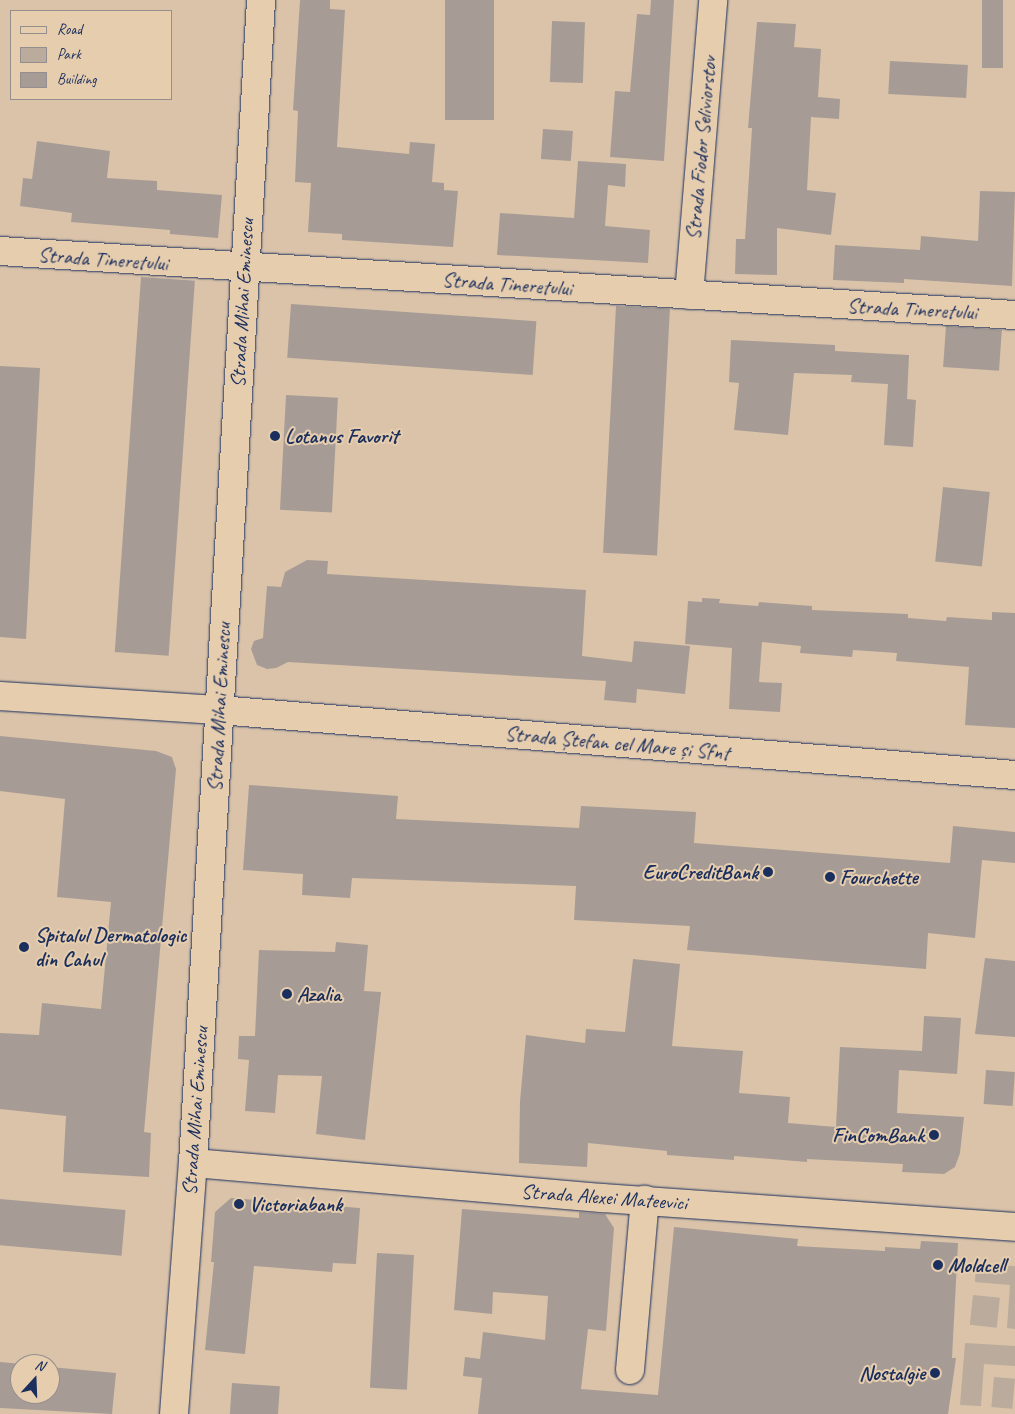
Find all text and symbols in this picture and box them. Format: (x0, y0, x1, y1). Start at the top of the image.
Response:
legend (10, 10, 172, 100)
text: Road (57, 20, 82, 39)
text: Park (57, 45, 81, 64)
street label: Strada Fiodor Seliviorstov (680, 55, 722, 241)
text: Building (57, 70, 96, 89)
street label: Strada Mihai Eminescu (225, 218, 259, 388)
street label: Strada Tineretului (37, 242, 169, 276)
street label: Strada Tineretului (441, 267, 573, 301)
street label: Strada Tineretului (846, 293, 978, 325)
place label: Lotanus Favorit (285, 423, 398, 449)
marker: Lotanus Favorit (269, 430, 281, 442)
street label: Strada Mihai Eminescu (202, 622, 236, 792)
street label: Strada Ștefan cel Mare și Sfnt (504, 721, 730, 765)
place label: EuroCreditBank (643, 859, 758, 885)
place label: Fourchette (840, 864, 918, 890)
marker: EuroCreditBank (762, 866, 774, 878)
marker: Fourchette (824, 871, 836, 883)
place label: Spitalul Dermatologic din Cahul (35, 922, 188, 972)
marker: Spitalul Dermatologic din Cahul (17, 940, 31, 954)
place label: Azalia (297, 981, 341, 1007)
marker: Azalia (281, 988, 293, 1000)
street label: Strada Mihai Eminescu (177, 1026, 213, 1196)
place label: FinComBank (832, 1122, 924, 1148)
marker: FinComBank (928, 1129, 940, 1141)
street label: Strada Alexei Mateevici (520, 1179, 688, 1215)
place label: Victoriabank (249, 1191, 342, 1217)
marker: Victoriabank (233, 1198, 245, 1210)
place label: Moldcell (948, 1252, 1006, 1278)
marker: Moldcell (932, 1259, 944, 1271)
north arrow (10, 1354, 60, 1404)
text: N (33, 1356, 47, 1375)
place label: Nostalgie (859, 1360, 925, 1386)
marker: Nostalgie (929, 1367, 941, 1379)

